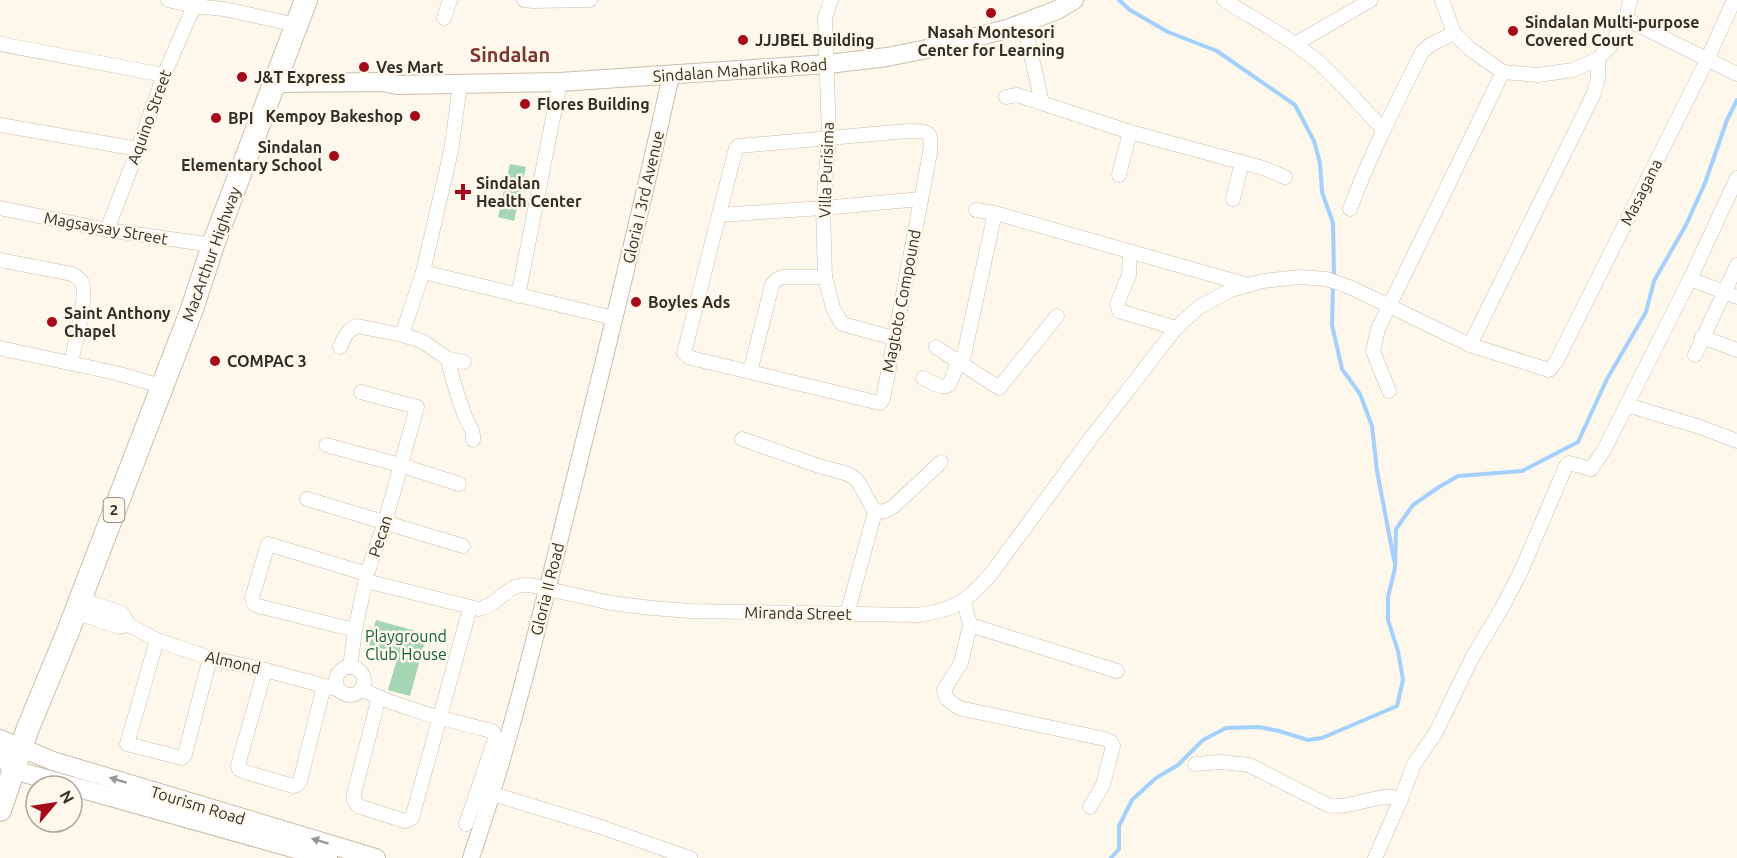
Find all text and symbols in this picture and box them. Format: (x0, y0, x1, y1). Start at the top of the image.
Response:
marker: Nasah Montesori Center for Learning (984, 6, 998, 20)
place label: Sindalan Multi-purpose Covered Court (1525, 13, 1700, 49)
place label: Nasah Montesori Center for Learning (917, 23, 1065, 59)
marker: Sindalan Multi-purpose Covered Court (1506, 24, 1520, 38)
place label: JJJBEL Building (755, 31, 874, 49)
marker: JJJBEL Building (736, 33, 750, 47)
district label: Sindalan (470, 43, 550, 66)
street label: Sindalan Maharlika Road (652, 55, 828, 85)
place label: Ves Mart (376, 58, 443, 76)
marker: Ves Mart (357, 60, 371, 74)
street label: Aquino Street (124, 66, 175, 167)
place label: J&T Express (254, 68, 346, 86)
marker: J&T Express (235, 70, 249, 84)
place label: Flores Building (537, 95, 650, 113)
marker: Flores Building (518, 97, 532, 111)
place label: Kempoy Bakeshop (265, 107, 403, 125)
place label: BPI (228, 109, 254, 127)
marker: Kempoy Bakeshop (408, 109, 422, 123)
marker: BPI (209, 111, 223, 125)
street label: Villa Purisima (815, 122, 837, 218)
street label: Gloria I 3rd Avenue (619, 129, 667, 265)
place label: Sindalan Elementary School (181, 138, 322, 174)
marker: Sindalan Elementary School (327, 149, 341, 163)
street label: Masagana (1617, 156, 1665, 228)
place label: Sindalan Health Center (476, 174, 582, 210)
marker: Sindalan Health Center (454, 183, 472, 201)
street label: MacArthur Highway (178, 184, 244, 324)
street label: Magsaysay Street (43, 208, 170, 248)
street label: Magtoto Compound (878, 228, 924, 374)
place label: Boyles Ads (648, 293, 730, 311)
marker: Boyles Ads (629, 295, 643, 309)
place label: Saint Anthony Chapel (64, 304, 171, 340)
marker: Saint Anthony Chapel (45, 315, 59, 329)
place label: COMPAC 3 (227, 352, 307, 370)
marker: COMPAC 3 (208, 354, 222, 368)
road number: 2 (104, 498, 124, 522)
street label: Pecan (365, 513, 395, 559)
street label: Gloria II Road (527, 541, 567, 637)
street label: Miranda Street (744, 603, 852, 623)
park label: Playground Club House (365, 627, 447, 663)
street label: Almond (204, 647, 262, 677)
north arrow (24, 774, 84, 834)
one-way arrow (109, 775, 127, 784)
street label: Tourism Road (149, 782, 247, 828)
text: N (56, 787, 78, 806)
one-way arrow (311, 836, 329, 845)

